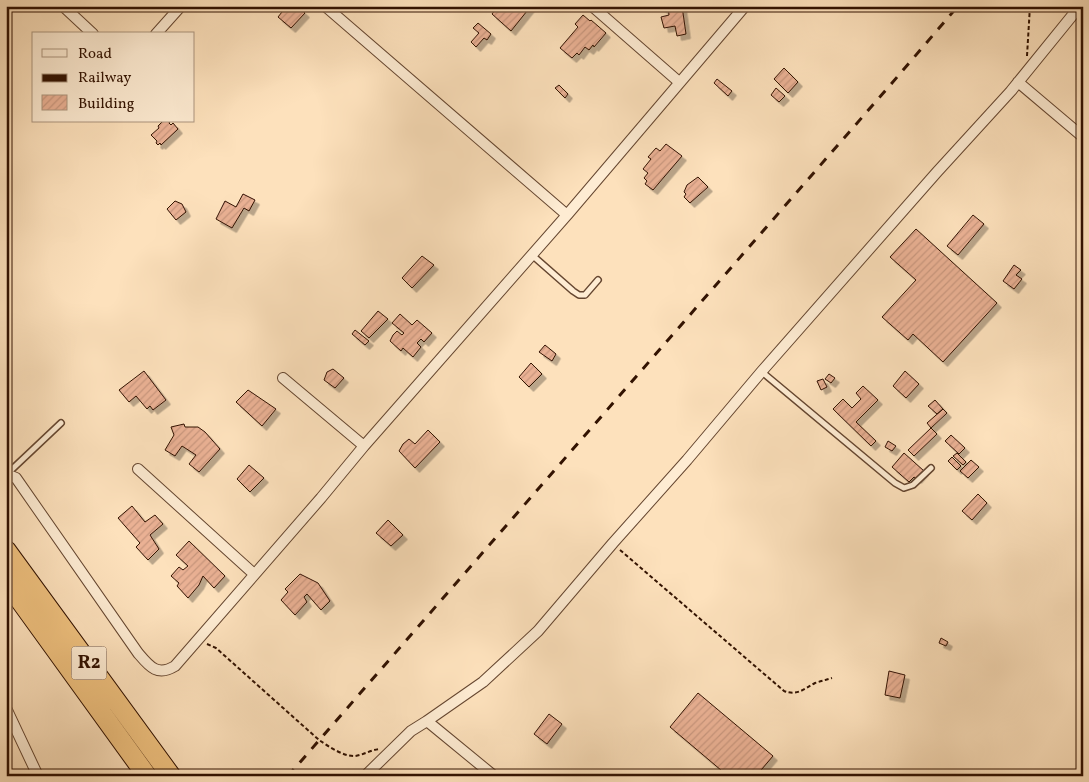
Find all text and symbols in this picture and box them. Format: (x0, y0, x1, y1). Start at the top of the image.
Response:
legend (32, 32, 195, 122)
text: Road (78, 44, 112, 65)
text: Railway (78, 68, 131, 89)
text: Building (78, 94, 135, 115)
road number: R2 (72, 646, 106, 680)

